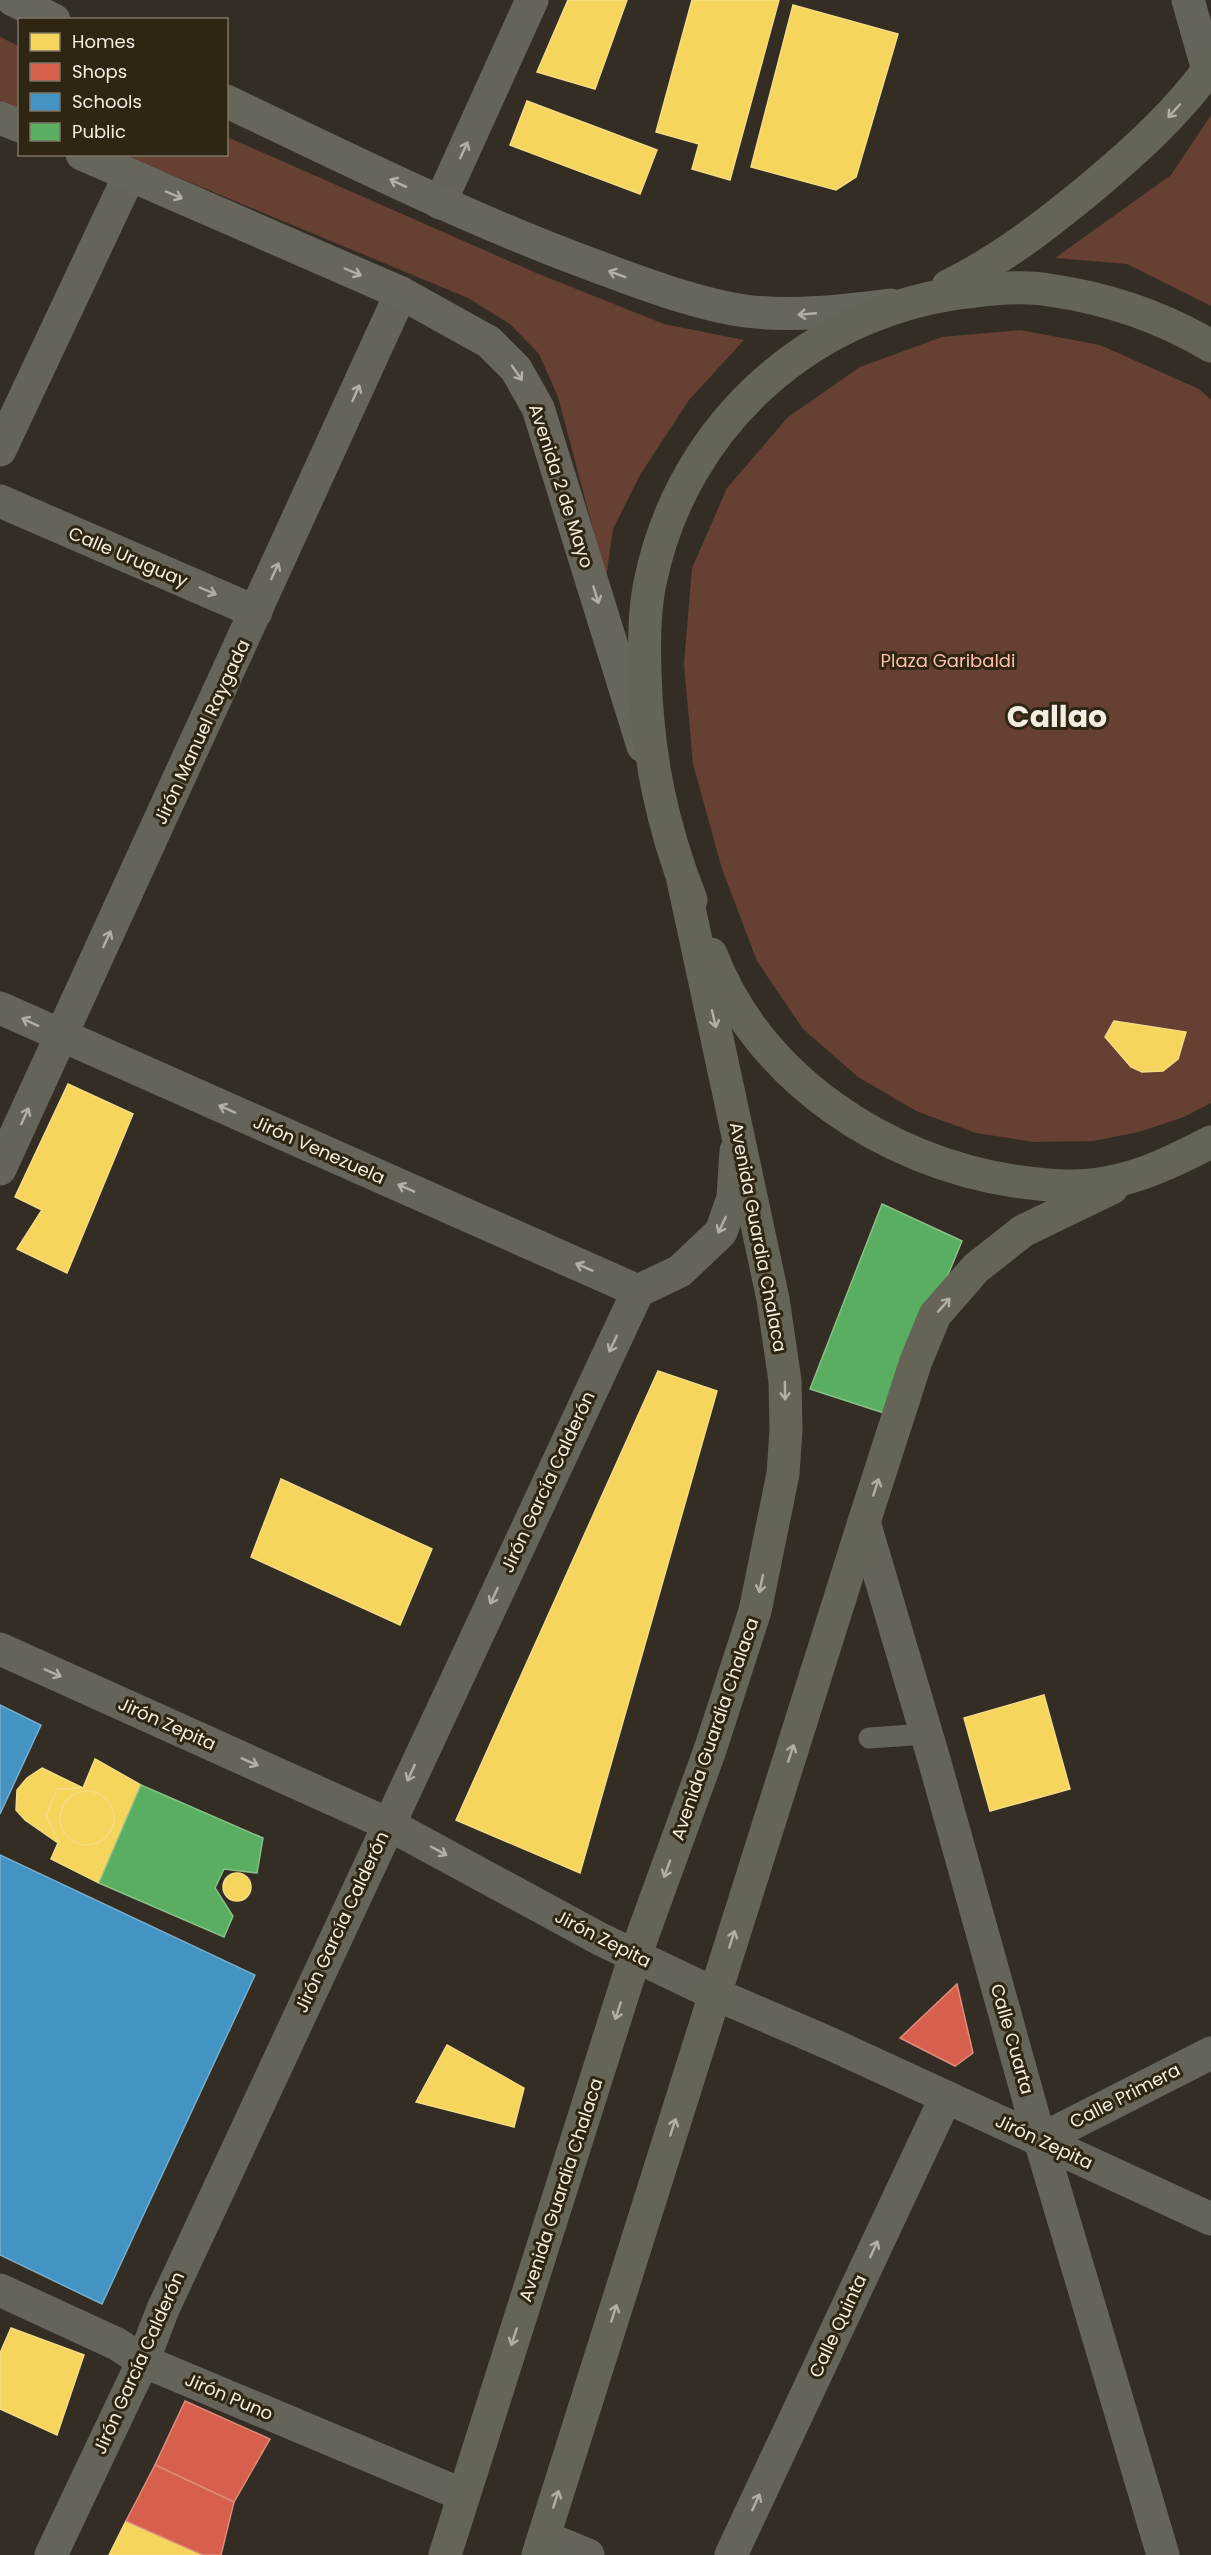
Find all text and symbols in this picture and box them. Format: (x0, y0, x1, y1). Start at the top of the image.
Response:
legend (18, 18, 228, 156)
text: Homes (72, 29, 135, 54)
text: Shops (72, 59, 127, 84)
text: Schools (72, 89, 142, 114)
one-way arrow (1167, 103, 1181, 118)
text: Public (72, 119, 126, 144)
one-way arrow (459, 141, 471, 159)
one-way arrow (390, 177, 408, 189)
one-way arrow (164, 190, 182, 201)
one-way arrow (343, 267, 361, 279)
one-way arrow (608, 267, 627, 278)
one-way arrow (797, 308, 817, 319)
one-way arrow (511, 364, 523, 380)
one-way arrow (350, 385, 362, 403)
street label: Avenida 2 de Mayo (523, 401, 600, 571)
street label: Calle Uruguay (65, 520, 192, 593)
one-way arrow (270, 562, 282, 580)
one-way arrow (591, 585, 602, 604)
one-way arrow (198, 586, 217, 597)
street label: Jirón Manuel Raygada (148, 635, 255, 828)
park label: Plaza Garibaldi (881, 648, 1015, 673)
district label: Callao (1007, 695, 1107, 738)
one-way arrow (102, 930, 113, 948)
one-way arrow (708, 1009, 720, 1028)
one-way arrow (21, 1015, 39, 1026)
one-way arrow (219, 1103, 237, 1115)
one-way arrow (19, 1107, 31, 1125)
street label: Jirón Venezuela (249, 1109, 389, 1190)
street label: Avenida Guardia Chalaca (724, 1120, 793, 1354)
one-way arrow (397, 1182, 415, 1193)
one-way arrow (716, 1216, 728, 1234)
one-way arrow (576, 1261, 594, 1272)
one-way arrow (937, 1298, 951, 1313)
one-way arrow (606, 1334, 618, 1352)
one-way arrow (779, 1381, 791, 1401)
street label: Jirón García Calderón (495, 1387, 601, 1576)
one-way arrow (871, 1478, 882, 1497)
one-way arrow (755, 1574, 766, 1593)
one-way arrow (488, 1587, 499, 1605)
street label: Avenida Guardia Chalaca (665, 1614, 764, 1843)
one-way arrow (44, 1668, 62, 1679)
street label: Jirón Zepita (114, 1691, 220, 1756)
one-way arrow (786, 1744, 797, 1763)
one-way arrow (241, 1757, 259, 1768)
one-way arrow (405, 1763, 417, 1781)
street label: Jirón García Calderón (289, 1827, 395, 2016)
one-way arrow (430, 1845, 447, 1857)
one-way arrow (661, 1859, 672, 1878)
street label: Jirón Zepita (551, 1904, 656, 1973)
one-way arrow (728, 1930, 739, 1949)
street label: Calle Cuarta (985, 1981, 1040, 2097)
one-way arrow (611, 2001, 622, 2020)
street label: Calle Primera (1065, 2057, 1184, 2134)
street label: Avenida Guardia Chalaca (513, 2075, 609, 2305)
street label: Jirón Zepita (991, 2108, 1097, 2175)
one-way arrow (668, 2118, 679, 2137)
one-way arrow (869, 2241, 881, 2259)
street label: Jirón García Calderón (87, 2268, 190, 2458)
street label: Calle Quinta (803, 2270, 872, 2381)
one-way arrow (609, 2304, 620, 2323)
one-way arrow (507, 2327, 518, 2346)
street label: Jirón Puno (181, 2367, 277, 2426)
one-way arrow (551, 2490, 562, 2509)
one-way arrow (750, 2494, 762, 2512)

